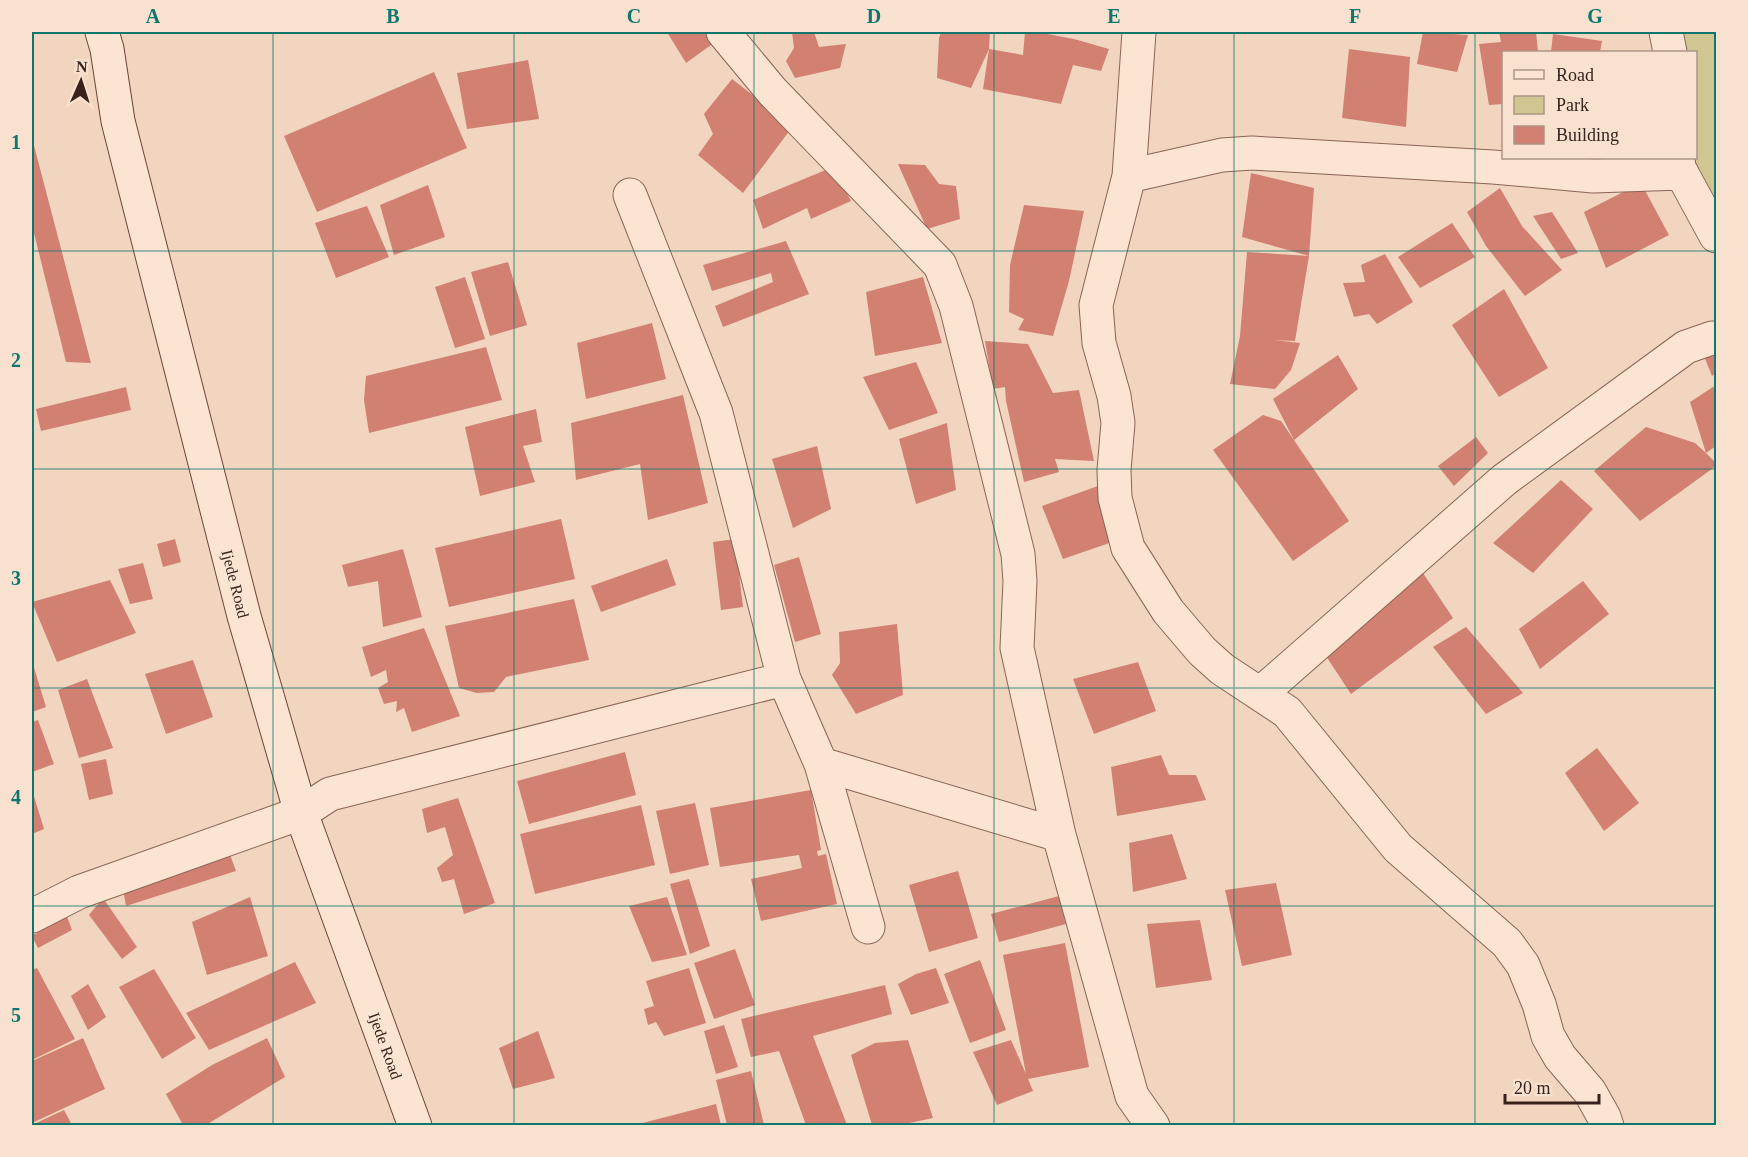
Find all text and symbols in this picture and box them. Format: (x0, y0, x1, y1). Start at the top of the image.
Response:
text: A (146, 5, 161, 27)
text: B (386, 5, 400, 27)
text: C (627, 5, 641, 27)
text: D (867, 5, 881, 27)
text: E (1107, 5, 1121, 27)
text: F (1349, 5, 1361, 27)
text: G (1587, 5, 1603, 27)
north arrow (51, 51, 111, 111)
legend (1502, 51, 1697, 159)
text: N (76, 58, 88, 75)
text: Road (1556, 65, 1594, 85)
text: Park (1556, 95, 1589, 115)
text: Building (1556, 125, 1619, 145)
text: 1 (11, 131, 21, 153)
text: 2 (11, 349, 21, 371)
street label: Ijede Road (218, 548, 252, 620)
text: 3 (11, 567, 21, 589)
text: 4 (11, 786, 21, 808)
text: 5 (11, 1004, 21, 1026)
street label: Ijede Road (365, 1010, 405, 1081)
scale bar (1505, 1067, 1600, 1105)
text: 20 m (1514, 1078, 1551, 1098)

